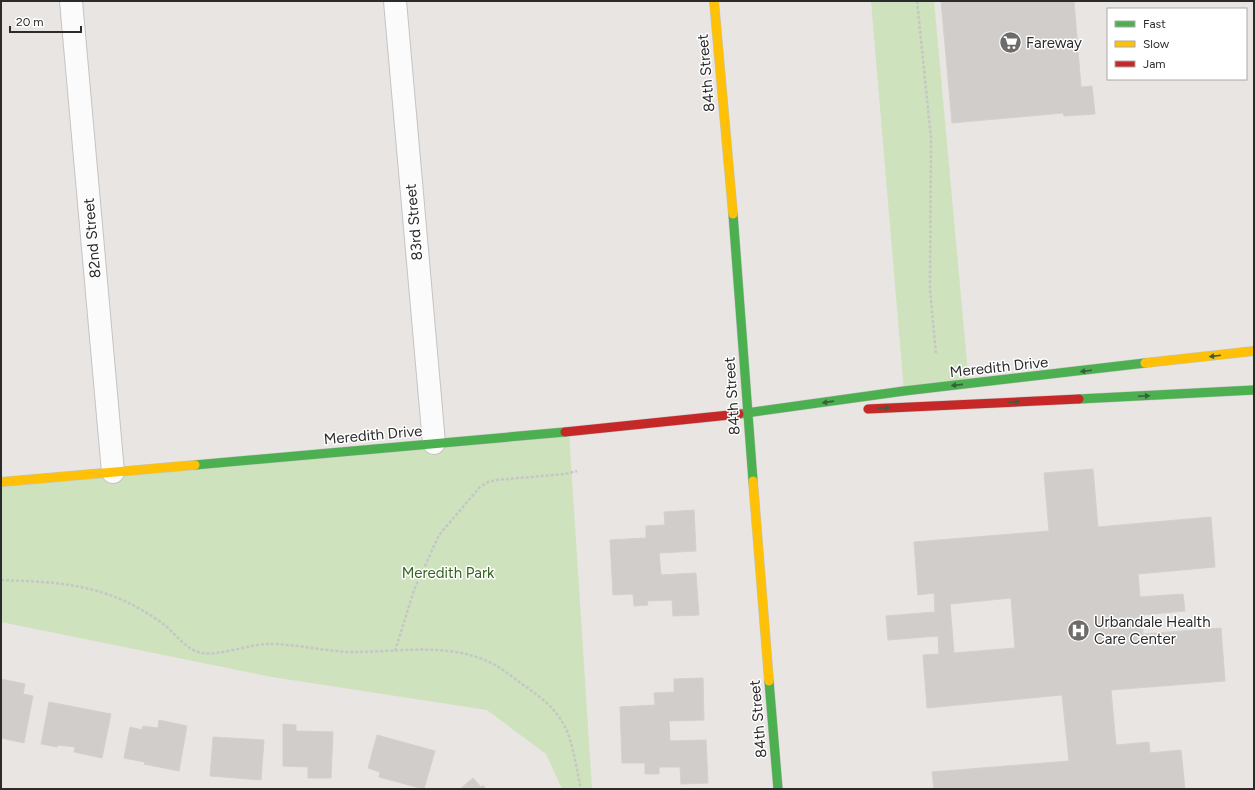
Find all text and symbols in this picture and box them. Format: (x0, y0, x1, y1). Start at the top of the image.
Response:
scale bar (10, 8, 81, 34)
legend (1107, 8, 1247, 80)
text: 20 m (16, 15, 44, 29)
text: Fast (1143, 17, 1166, 31)
supermarket icon: Fareway (998, 30, 1024, 56)
street label: 84th Street (694, 33, 718, 113)
place label: Fareway (1026, 34, 1082, 52)
text: Slow (1143, 37, 1170, 51)
text: Jam (1143, 57, 1166, 71)
street label: 83rd Street (402, 183, 426, 261)
street label: 82nd Street (79, 197, 104, 279)
street label: Meredith Drive (949, 353, 1049, 381)
one-way arrow (1209, 353, 1221, 359)
street label: 84th Street (720, 356, 744, 436)
one-way arrow (1080, 367, 1092, 374)
one-way arrow (951, 382, 963, 389)
one-way arrow (1138, 393, 1151, 399)
one-way arrow (822, 399, 834, 405)
one-way arrow (1008, 399, 1020, 406)
one-way arrow (878, 405, 890, 412)
street label: Meredith Drive (323, 422, 423, 448)
park label: Meredith Park (402, 564, 495, 582)
place label: Urbandale Health Care Center (1094, 613, 1211, 648)
hospital icon: Urbandale Health Care Center (1065, 618, 1091, 644)
street label: 84th Street (746, 679, 770, 759)

